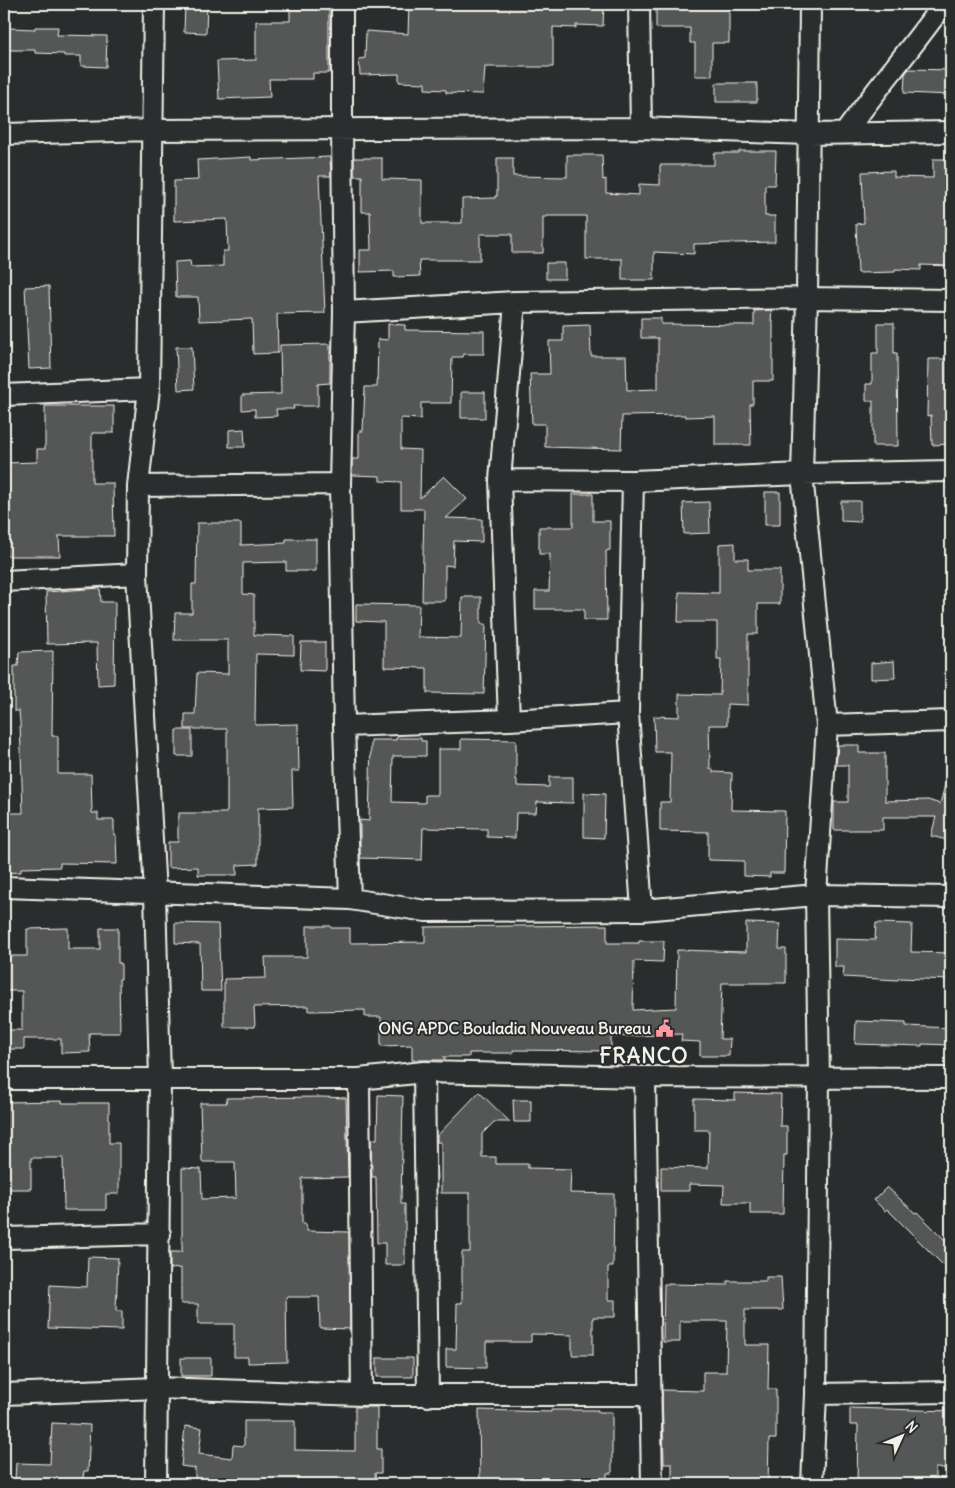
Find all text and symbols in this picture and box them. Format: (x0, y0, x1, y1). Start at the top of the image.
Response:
place label: ONG APDC Bouladia Nouveau Bureau (378, 1018, 652, 1038)
public building icon: ONG APDC Bouladia Nouveau Bureau (655, 1018, 675, 1038)
district label: FRANCO (600, 1042, 688, 1069)
north arrow (878, 1410, 928, 1460)
text: N (902, 1417, 921, 1437)

